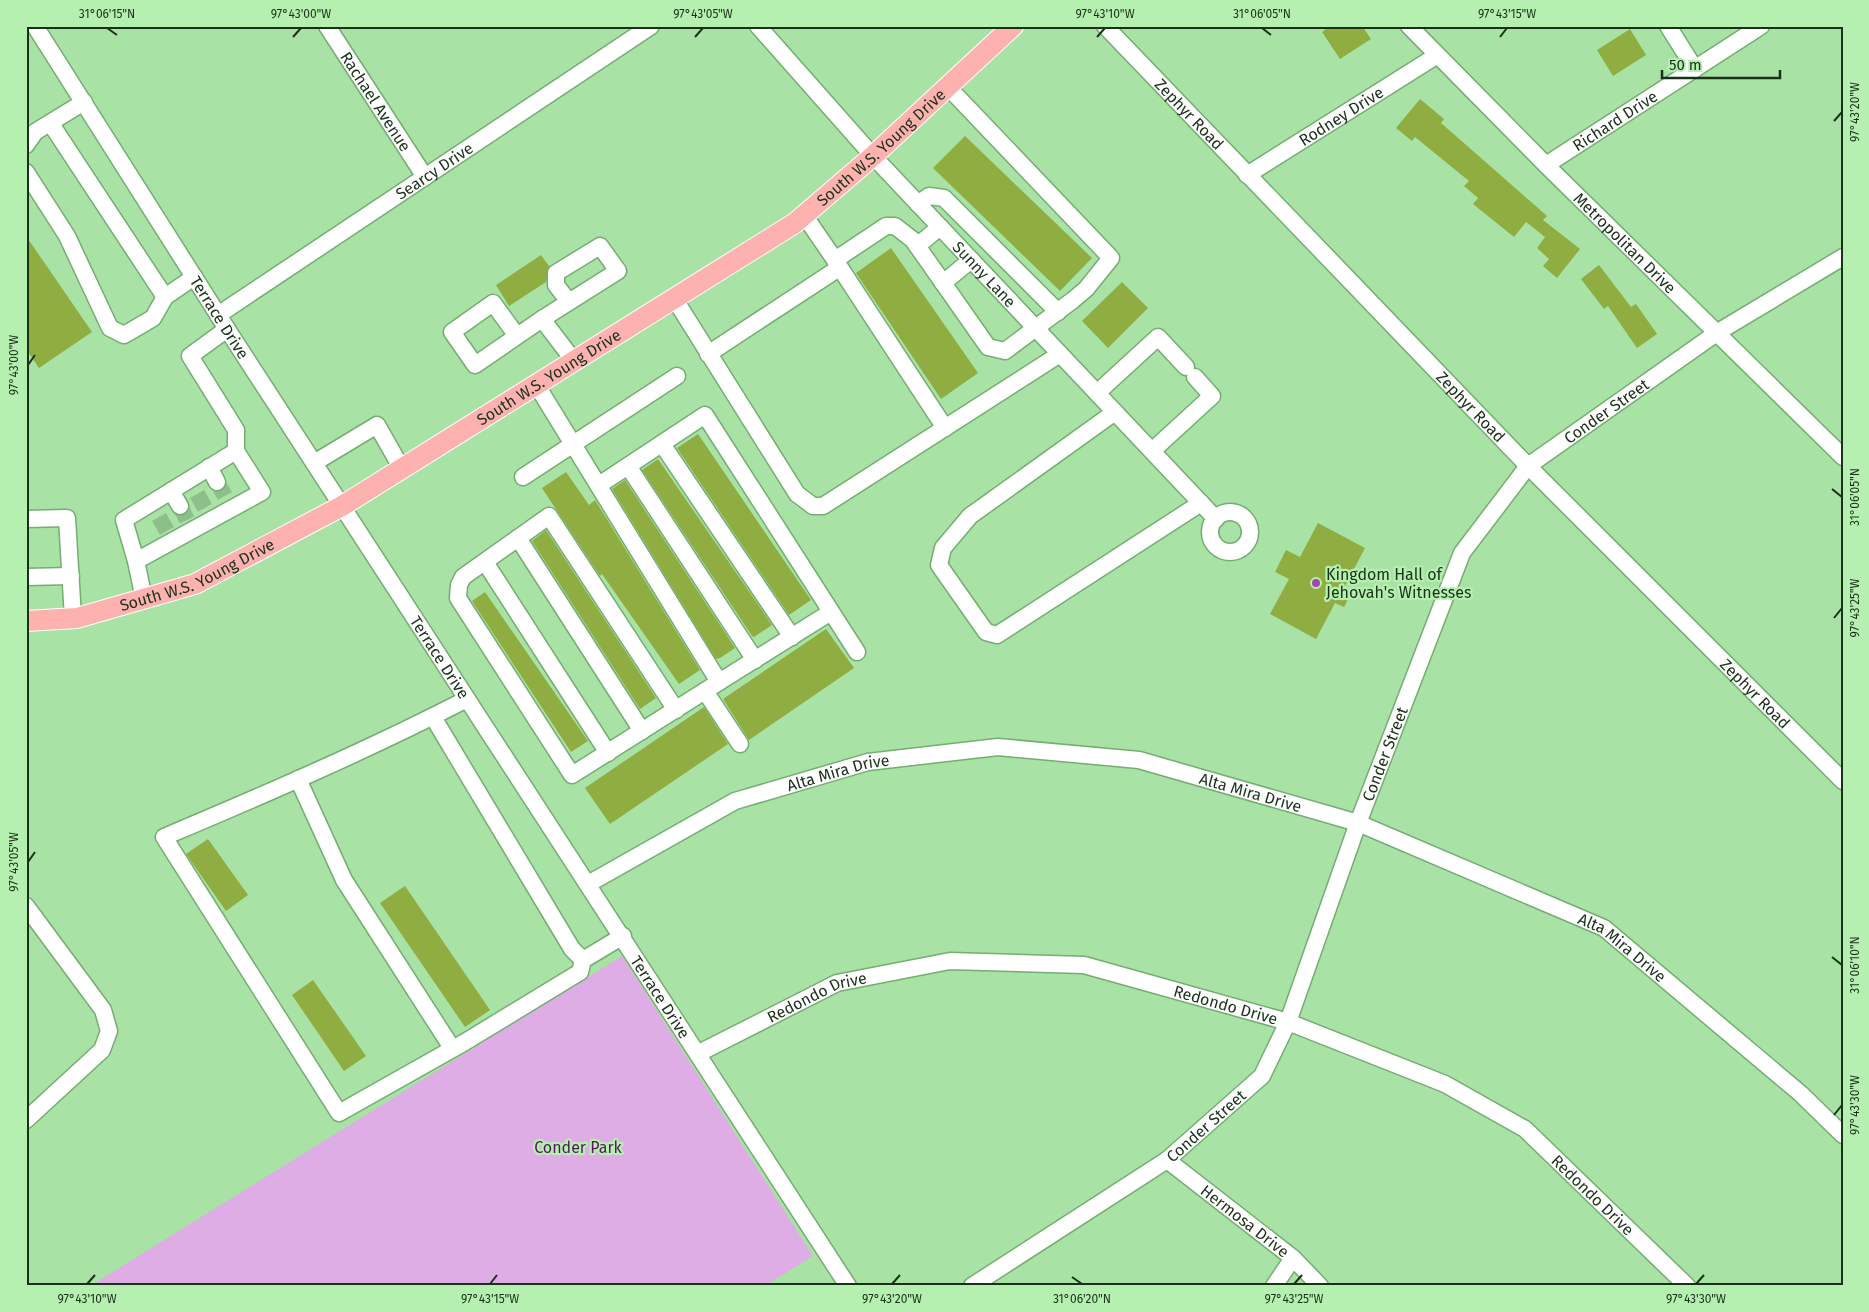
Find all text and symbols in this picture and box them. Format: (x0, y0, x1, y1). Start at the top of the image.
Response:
text: 31°06'15"N (79, 7, 135, 21)
text: 97°43'00"W (271, 7, 331, 21)
text: 97°43'05"W (673, 7, 733, 21)
text: 97°43'10"W (1075, 7, 1135, 21)
text: 31°06'05"N (1233, 7, 1291, 21)
text: 97°43'15"W (1478, 7, 1536, 21)
street label: Rachael Avenue (337, 48, 415, 155)
scale bar (1662, 48, 1779, 80)
text: 50 m (1669, 56, 1702, 74)
street label: Zephyr Road (1151, 75, 1228, 153)
street label: Rodney Drive (1295, 82, 1387, 150)
text: 97°43'20"W (1848, 82, 1862, 142)
street label: South W.S. Young Drive (813, 84, 949, 210)
street label: Richard Drive (1569, 86, 1661, 155)
street label: Searcy Drive (392, 138, 477, 203)
street label: Metropolitan Drive (1570, 188, 1680, 297)
street label: Sunny Lane (949, 237, 1020, 311)
street label: Terrace Drive (186, 272, 253, 362)
street label: South W.S. Young Drive (473, 325, 624, 429)
text: 97°43'00"W (7, 335, 21, 395)
street label: Zephyr Road (1433, 367, 1509, 446)
street label: Conder Street (1560, 374, 1652, 447)
text: 31°06'05"N (1848, 468, 1862, 526)
street label: South W.S. Young Drive (117, 534, 277, 615)
place label: Kingdom Hall of Jehovah's Witnesses (1326, 565, 1471, 602)
marker: Kingdom Hall of Jehovah's Witnesses (1310, 577, 1322, 589)
text: 97°43'25"W (1848, 578, 1862, 637)
street label: Terrace Drive (406, 612, 474, 702)
street label: Zephyr Road (1717, 655, 1794, 732)
street label: Conder Street (1358, 704, 1411, 804)
street label: Alta Mira Drive (784, 750, 890, 795)
street label: Alta Mira Drive (1197, 768, 1304, 816)
text: 97°43'05"W (7, 832, 21, 892)
street label: Alta Mira Drive (1575, 909, 1670, 986)
text: 31°06'10"N (1848, 936, 1862, 994)
street label: Terrace Drive (627, 952, 694, 1042)
street label: Redondo Drive (764, 968, 868, 1026)
street label: Redondo Drive (1171, 981, 1280, 1028)
text: 97°43'30"W (1848, 1075, 1862, 1135)
street label: Conder Street (1162, 1085, 1250, 1166)
park label: Conder Park (534, 1138, 623, 1157)
street label: Redondo Drive (1548, 1151, 1638, 1239)
street label: Hermosa Drive (1197, 1181, 1293, 1261)
text: 97°43'10"W (57, 1292, 117, 1306)
text: 97°43'15"W (461, 1292, 519, 1306)
text: 97°43'20"W (862, 1292, 922, 1306)
text: 31°06'20"N (1053, 1292, 1111, 1306)
text: 97°43'25"W (1265, 1292, 1324, 1306)
text: 97°43'30"W (1666, 1292, 1726, 1306)

